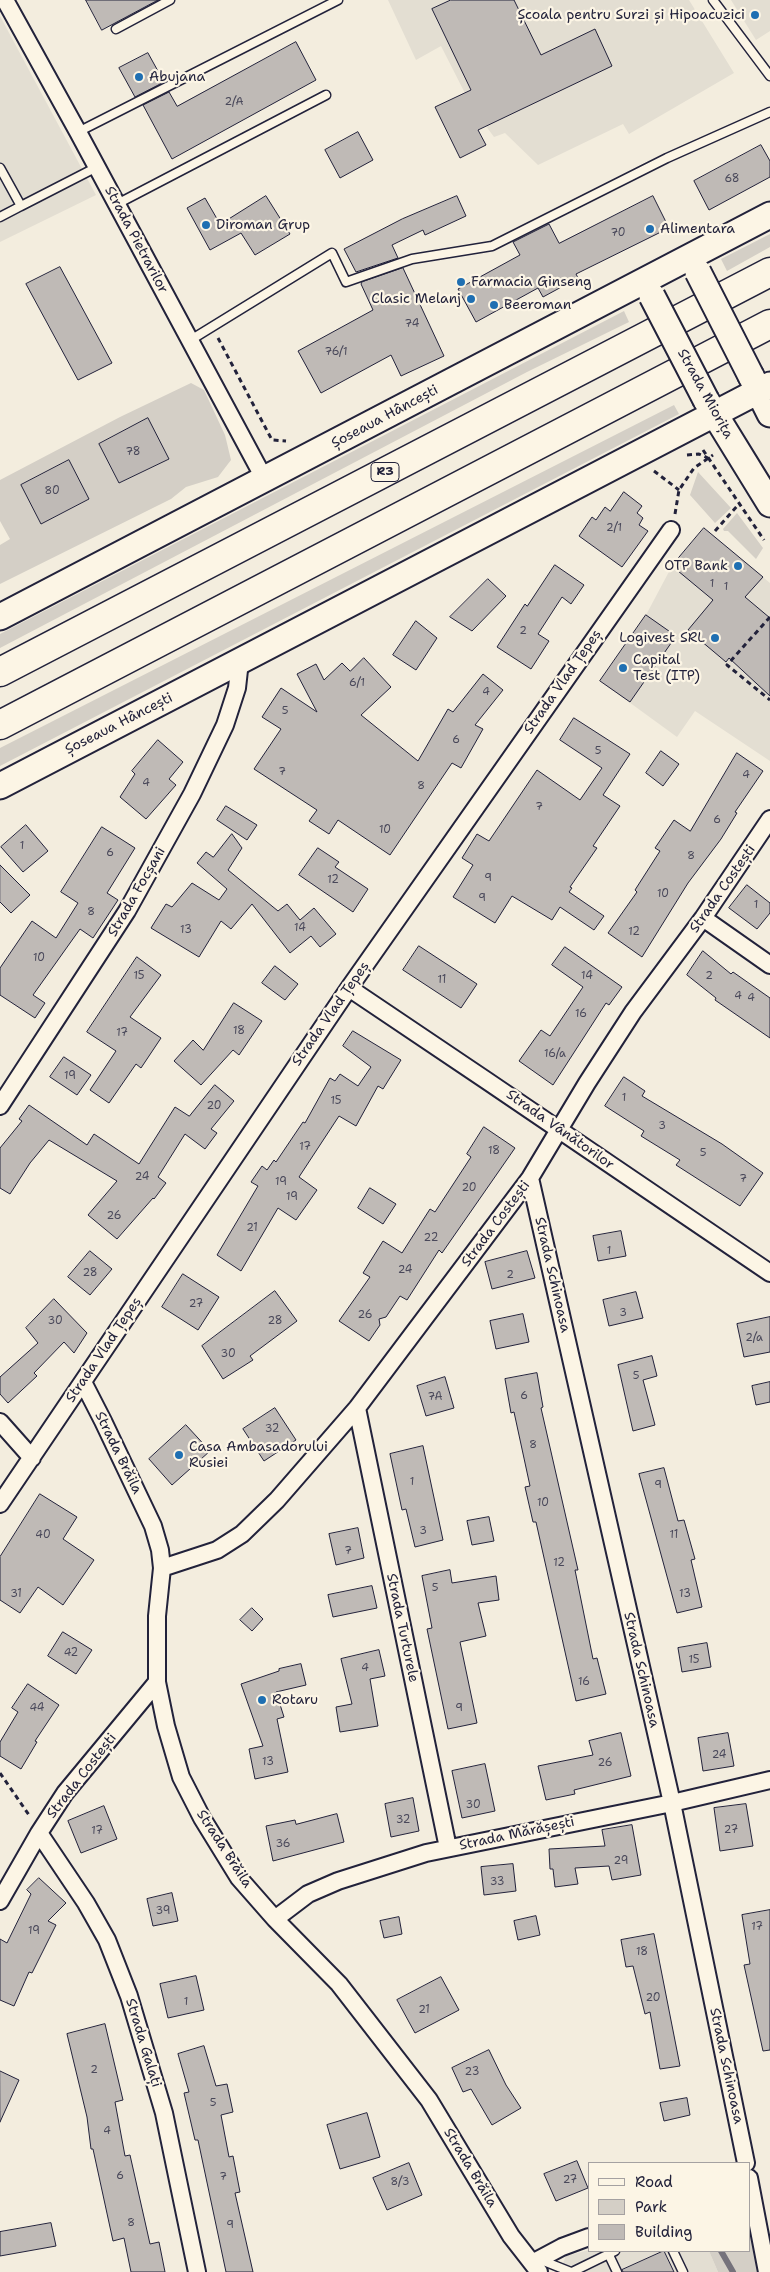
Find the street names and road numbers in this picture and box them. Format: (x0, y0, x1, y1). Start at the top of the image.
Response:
street label: Strada Pietrarilor (101, 184, 171, 296)
street label: Strada Miorița (673, 346, 737, 442)
street label: Șoseaua Hâncești (329, 382, 441, 452)
road number: R3 (371, 462, 399, 482)
street label: Strada Vlad Țepeș (521, 627, 605, 737)
street label: Șoseaua Hâncești (62, 690, 176, 758)
street label: Strada Costești (686, 842, 760, 936)
street label: Strada Focșani (105, 844, 169, 940)
street label: Strada Vlad Țepeș (289, 959, 373, 1069)
street label: Strada Vânătorilor (503, 1086, 617, 1174)
street label: Strada Costești (458, 1178, 534, 1270)
street label: Strada Schinoasa (531, 1216, 573, 1334)
street label: Strada Vlad Țepeș (63, 1294, 145, 1406)
street label: Strada Brăila (91, 1409, 145, 1497)
street label: Strada Turturele (382, 1572, 422, 1684)
street label: Strada Schinoasa (620, 1611, 662, 1729)
street label: Strada Costești (44, 1730, 120, 1822)
street label: Strada Brăila (193, 1807, 255, 1891)
street label: Strada Mărășești (458, 1814, 576, 1854)
street label: Strada Galați (122, 1997, 164, 2089)
street label: Strada Schinoasa (706, 2007, 746, 2125)
street label: Strada Brăila (440, 2125, 500, 2211)

